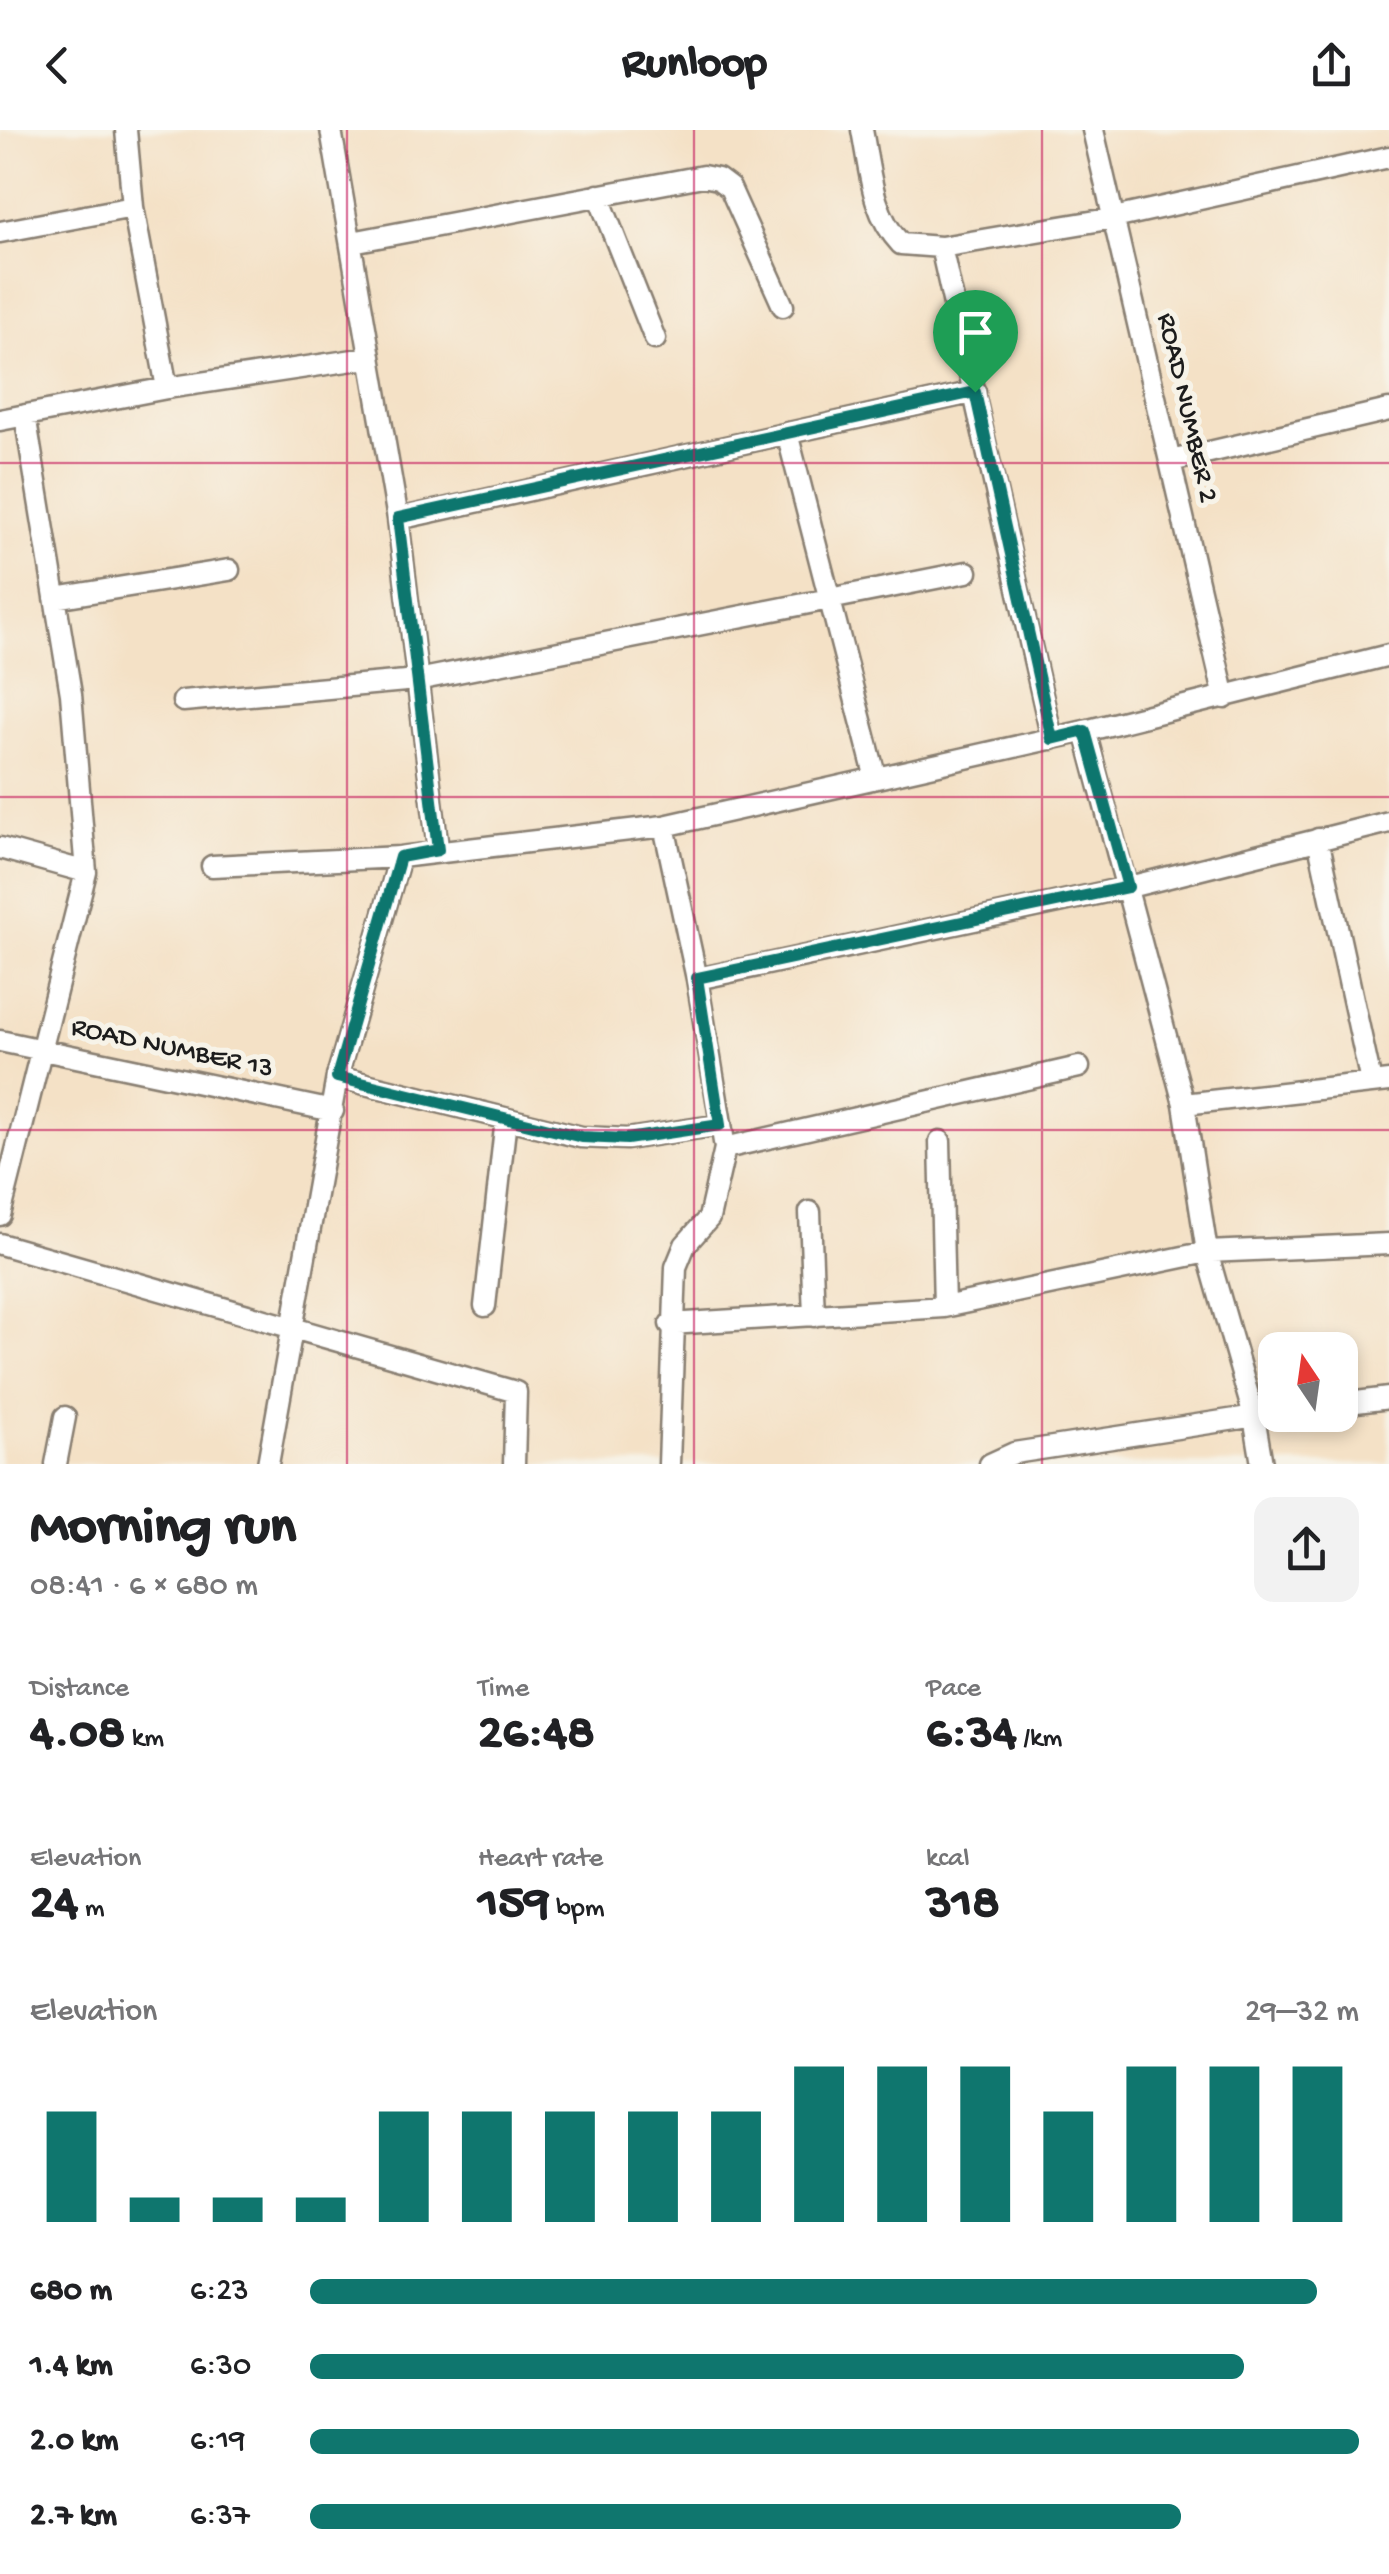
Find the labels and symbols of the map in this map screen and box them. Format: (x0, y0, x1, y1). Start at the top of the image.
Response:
pin (933, 290, 1018, 393)
street label: ROAD NUMBER 2 (1148, 310, 1224, 506)
street label: ROAD NUMBER 13 (68, 1011, 276, 1087)
north arrow (1258, 1332, 1358, 1432)

